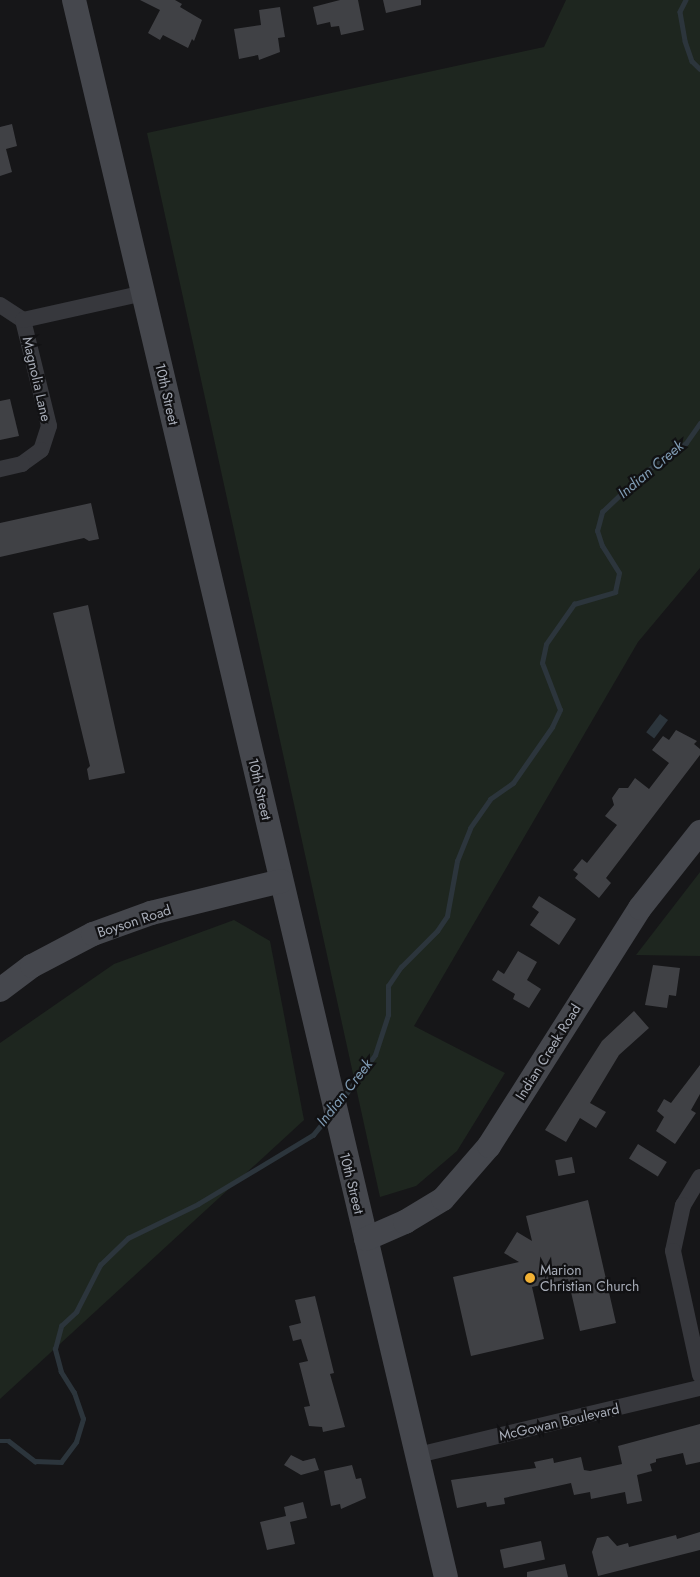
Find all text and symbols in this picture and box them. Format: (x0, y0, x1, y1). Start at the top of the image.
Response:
street label: Magnolia Lane (19, 335, 55, 423)
street label: 10th Street (152, 361, 182, 427)
water label: Indian Creek (615, 437, 687, 503)
street label: 10th Street (245, 756, 275, 822)
street label: Boyson Road (95, 901, 173, 941)
street label: Indian Creek Road (512, 1001, 584, 1103)
water label: Indian Creek (313, 1056, 377, 1130)
street label: 10th Street (336, 1150, 368, 1216)
place label: Marion Christian Church (540, 1262, 639, 1294)
marker: Marion Christian Church (524, 1272, 536, 1284)
street label: McGowan Boulevard (497, 1400, 621, 1444)

